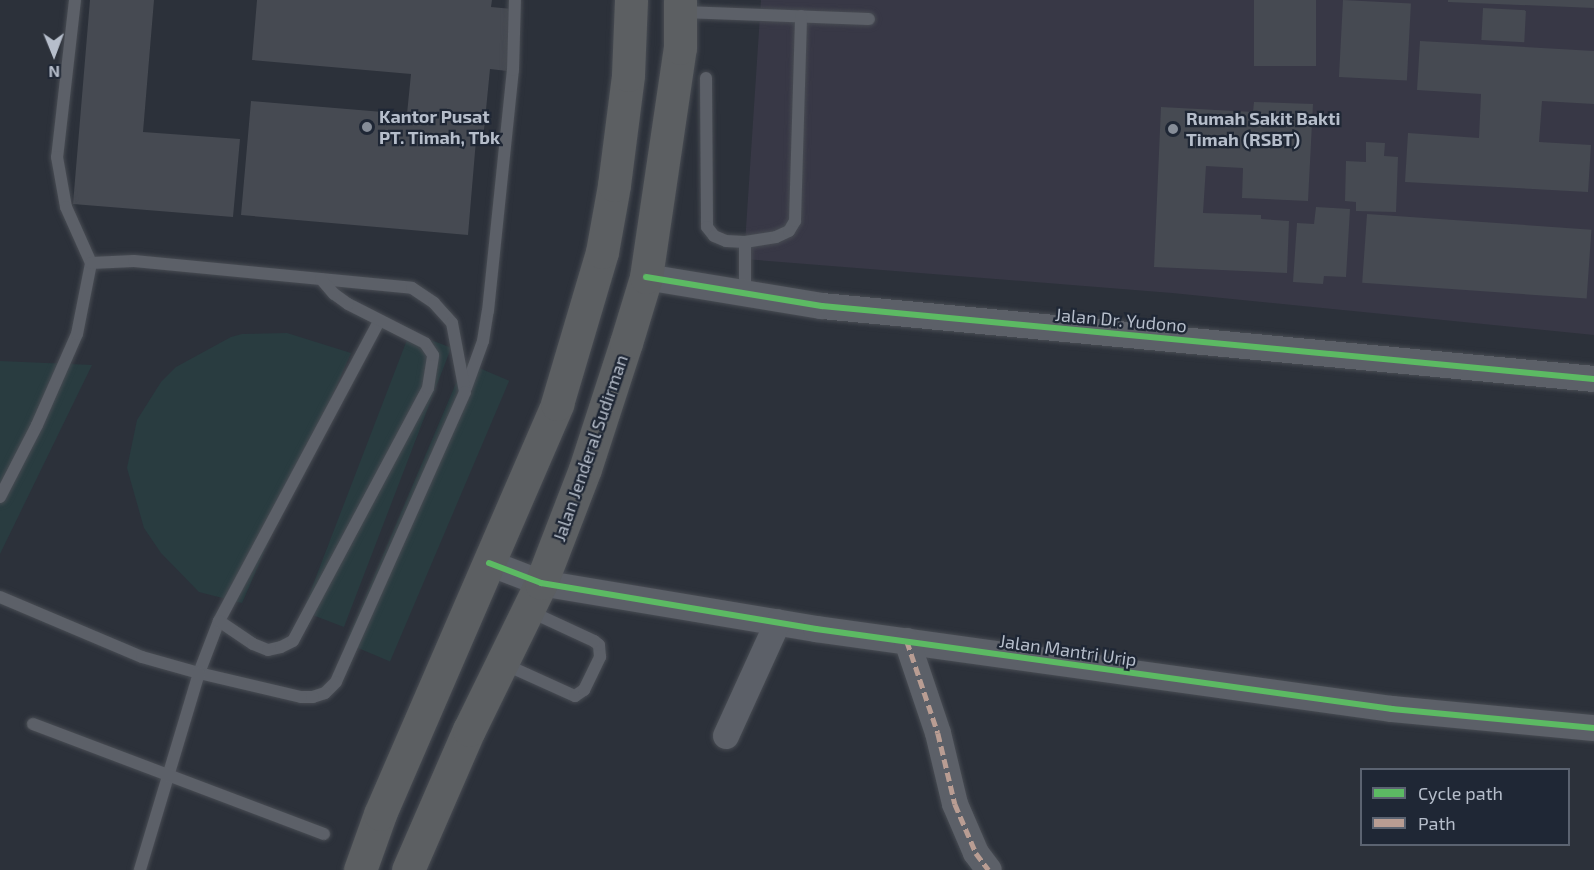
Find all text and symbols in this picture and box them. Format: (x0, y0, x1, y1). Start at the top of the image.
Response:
north arrow (24, 24, 84, 84)
text: N (48, 63, 60, 82)
place label: Kantor Pusat PT. Timah, Tbk (379, 106, 501, 148)
place label: Rumah Sakit Bakti Timah (RSBT) (1186, 108, 1340, 150)
marker: Kantor Pusat PT. Timah, Tbk (360, 120, 374, 134)
marker: Rumah Sakit Bakti Timah (RSBT) (1164, 120, 1182, 138)
street label: Jalan Dr. Yudono (1054, 303, 1188, 337)
street label: Jalan Jenderal Sudirman (548, 351, 632, 545)
street label: Jalan Mantri Urip (998, 630, 1138, 670)
legend (1360, 768, 1570, 846)
text: Cycle path (1418, 782, 1503, 804)
text: Path (1418, 812, 1456, 834)

